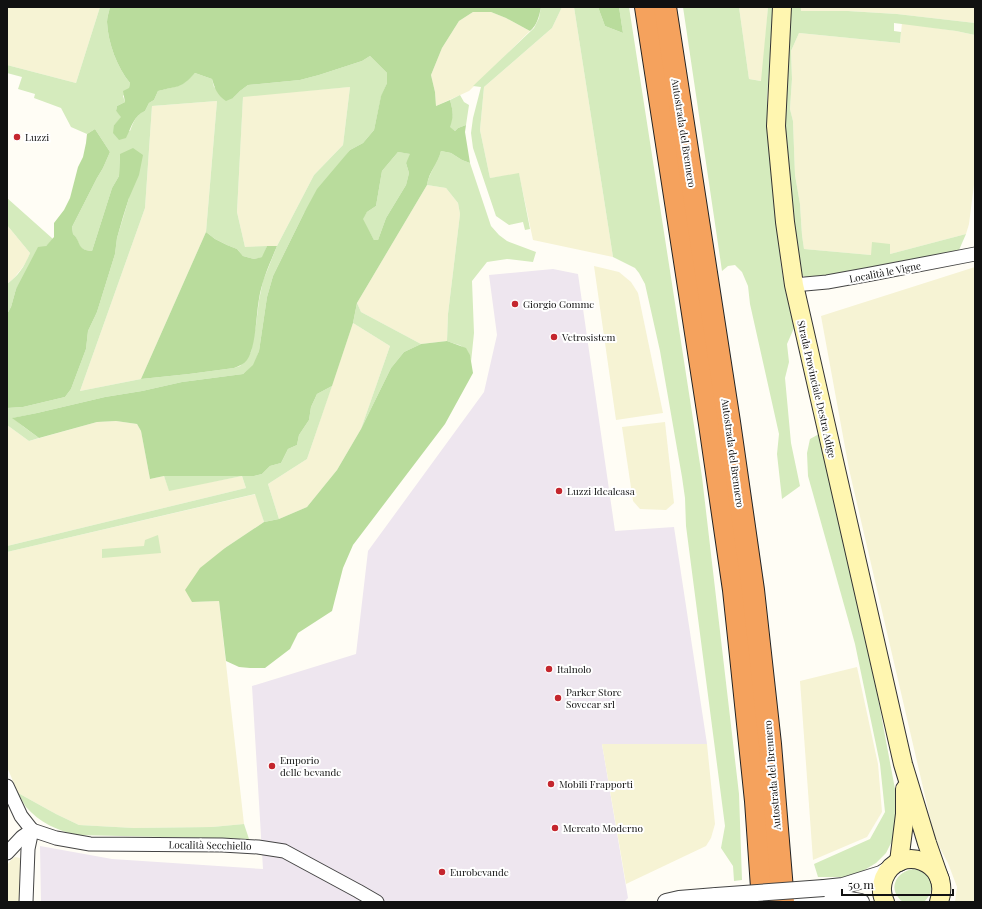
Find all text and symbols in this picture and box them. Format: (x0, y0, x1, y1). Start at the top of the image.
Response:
street label: Autostrada del Brennero (668, 77, 700, 189)
place label: Luzzi (25, 130, 49, 144)
marker: Luzzi (12, 132, 22, 142)
street label: Località le Vigne (848, 258, 922, 286)
place label: Giorgio Gomme (523, 297, 594, 311)
marker: Giorgio Gomme (510, 299, 520, 309)
street label: Strada Provinciale Destra Adige (794, 319, 840, 459)
place label: Vetrosistem (561, 330, 615, 344)
marker: Vetrosistem (549, 332, 559, 342)
street label: Autostrada del Brennero (718, 397, 748, 509)
place label: Luzzi Idealcasa (567, 484, 635, 498)
marker: Luzzi Idealcasa (554, 486, 564, 496)
place label: Italnolo (557, 662, 592, 676)
marker: Italnolo (544, 664, 554, 674)
place label: Parker Store Sovecar srl (566, 685, 622, 711)
marker: Parker Store Sovecar srl (553, 693, 563, 703)
street label: Autostrada del Brennero (760, 719, 784, 831)
place label: Emporio delle bevande (280, 753, 341, 779)
marker: Emporio delle bevande (267, 761, 277, 771)
place label: Mobili Frapporti (559, 777, 633, 791)
marker: Mobili Frapporti (546, 779, 556, 789)
place label: Mercato Moderno (563, 821, 643, 835)
marker: Mercato Moderno (550, 823, 560, 833)
street label: Località Secchiello (168, 837, 252, 853)
place label: Eurobevande (450, 865, 509, 879)
marker: Eurobevande (437, 867, 447, 877)
scale bar (842, 871, 953, 897)
text: 50 m (848, 876, 874, 892)

